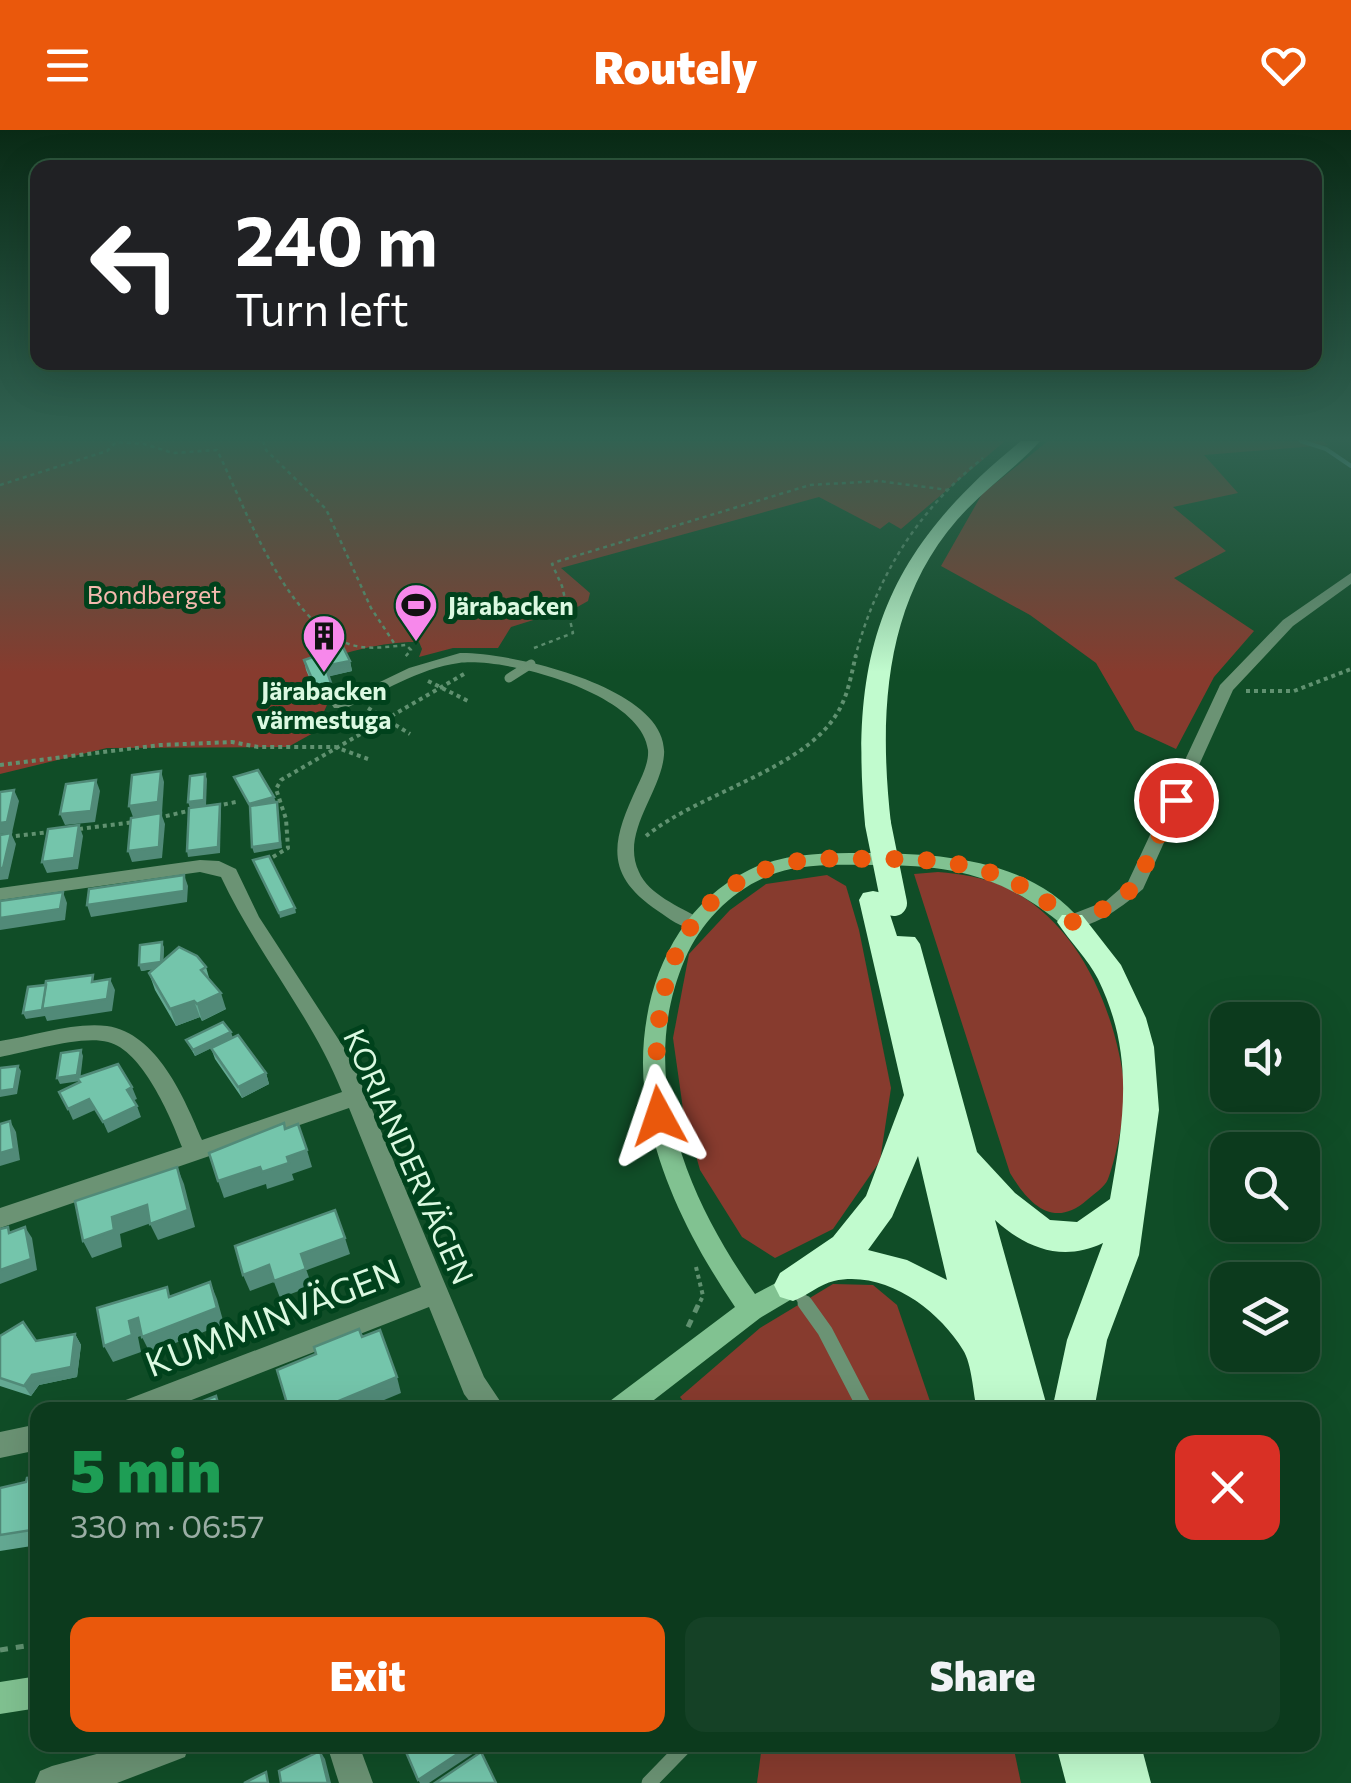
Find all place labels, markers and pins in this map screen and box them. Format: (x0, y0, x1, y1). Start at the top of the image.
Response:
sports icon: Järabacken (393, 582, 439, 643)
place label: Järabacken (448, 590, 574, 620)
building icon: Järabacken värmestuga (301, 613, 347, 674)
place label: Järabacken värmestuga (257, 675, 391, 734)
pin (1134, 758, 1219, 843)

